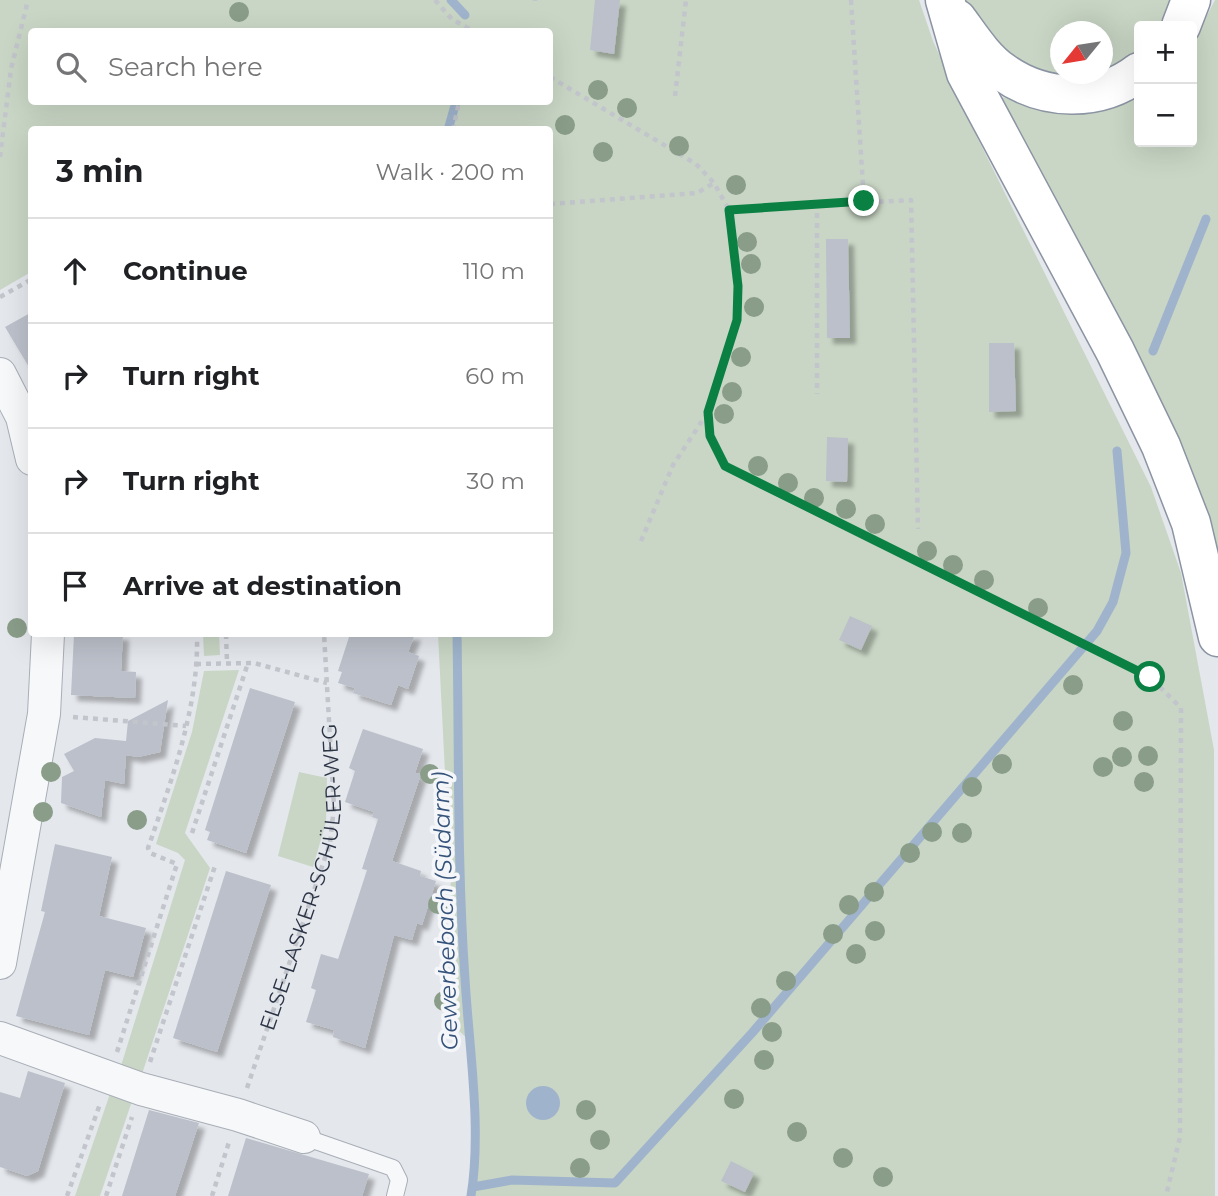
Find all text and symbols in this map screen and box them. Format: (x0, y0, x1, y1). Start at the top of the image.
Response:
north arrow (1050, 21, 1113, 84)
map controls (1134, 21, 1197, 147)
button: + (1134, 21, 1197, 84)
search box (28, 28, 553, 105)
icon: search (52, 48, 90, 86)
text: Search here (108, 51, 263, 83)
button: − (1134, 84, 1197, 147)
text: 3 min (56, 153, 143, 190)
text: Walk · 200 m (375, 158, 525, 186)
route end (848, 185, 879, 216)
icon: ahead (56, 252, 94, 290)
text: Continue (123, 255, 248, 287)
text: 110 m (463, 257, 525, 285)
icon: right (56, 357, 94, 395)
text: Turn right (123, 360, 259, 392)
text: 60 m (465, 362, 525, 390)
icon: right (56, 462, 94, 500)
text: Turn right (123, 465, 259, 497)
text: 30 m (466, 467, 525, 495)
icon: arrive (56, 567, 94, 605)
text: Arrive at destination (123, 570, 402, 602)
route start (1134, 661, 1165, 692)
street label: ELSE-LASKER-SCHÜLER-WEG (254, 723, 346, 1034)
water label: Gewerbebach (Südarm) (426, 771, 464, 1051)

